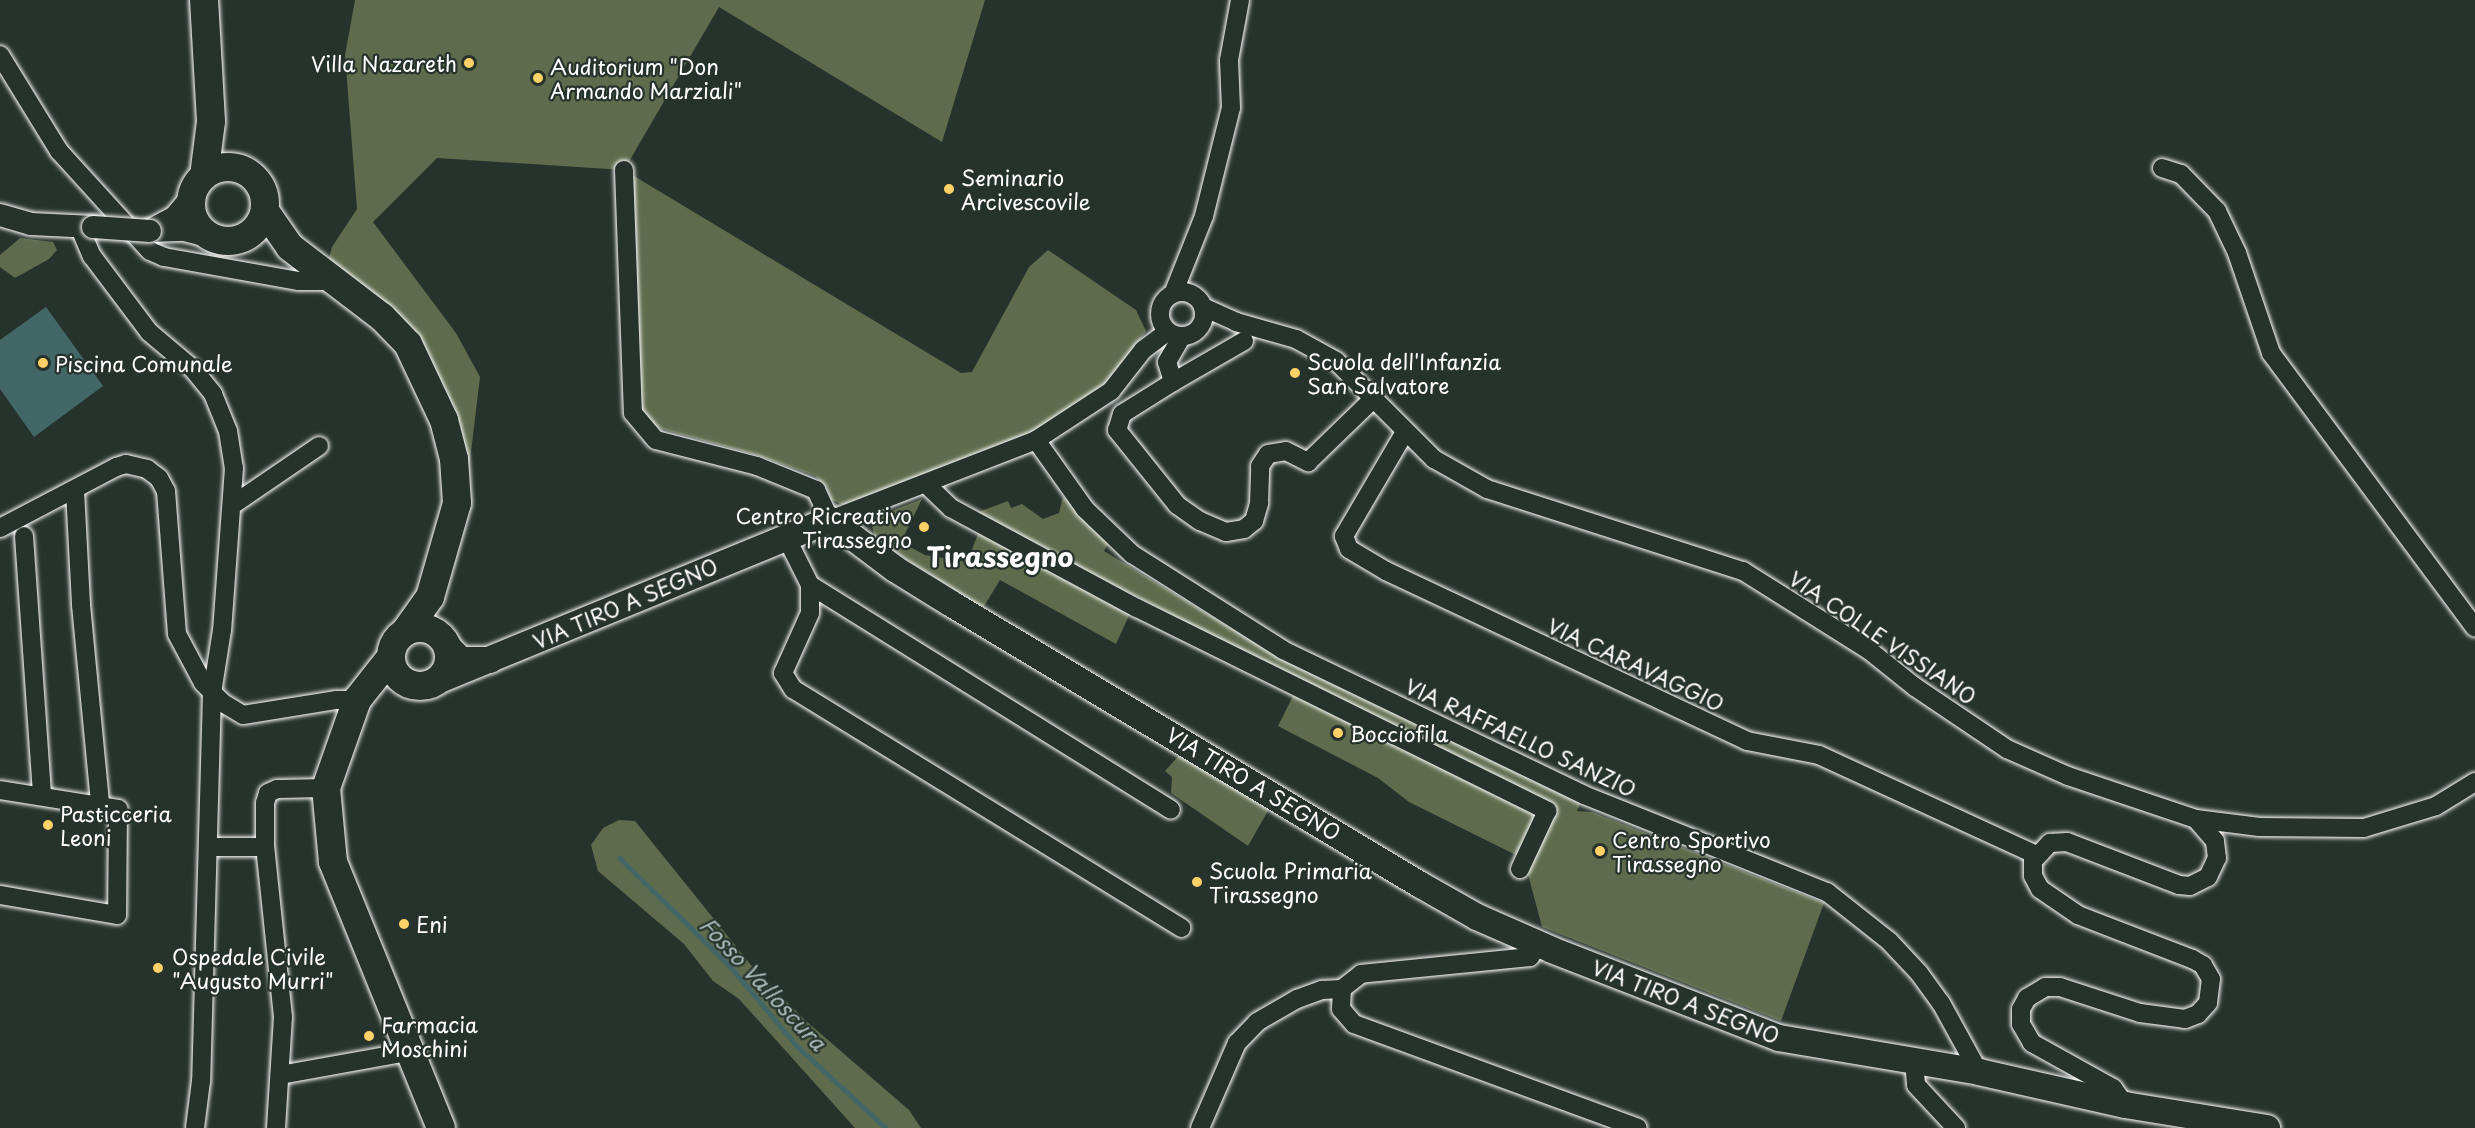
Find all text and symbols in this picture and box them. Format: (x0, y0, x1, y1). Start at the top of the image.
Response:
place label: Villa Nazareth (310, 50, 457, 76)
place label: Auditorium "Don Armando Marziali" (550, 53, 743, 103)
marker: Villa Nazareth (462, 56, 476, 70)
marker: Auditorium "Don Armando Marziali" (531, 71, 545, 85)
place label: Seminario Arcivescovile (961, 164, 1091, 214)
marker: Seminario Arcivescovile (942, 182, 956, 196)
place label: Scuola dell'Infanzia San Salvatore (1307, 348, 1503, 398)
place label: Piscina Comunale (55, 350, 233, 376)
marker: Piscina Comunale (36, 356, 50, 370)
marker: Scuola dell'Infanzia San Salvatore (1288, 366, 1302, 380)
place label: Centro Ricreativo Tirassegno (734, 502, 912, 552)
marker: Centro Ricreativo Tirassegno (917, 520, 931, 534)
district label: Tirassegno (927, 540, 1073, 572)
street label: VIA TIRO A SEGNO (527, 552, 723, 654)
street label: VIA COLLE VISSIANO (1783, 564, 1983, 710)
street label: VIA CARAVAGGIO (1544, 612, 1728, 716)
street label: VIA RAFFAELLO SANZIO (1399, 671, 1643, 803)
street label: VIA TIRO A SEGNO (1160, 720, 1348, 846)
place label: Bocciofila (1350, 720, 1449, 746)
marker: Bocciofila (1331, 726, 1345, 740)
place label: Pasticceria Leoni (60, 800, 172, 850)
marker: Pasticceria Leoni (41, 818, 55, 832)
place label: Centro Sportivo Tirassegno (1612, 826, 1771, 876)
marker: Centro Sportivo Tirassegno (1593, 844, 1607, 858)
place label: Scuola Primaria Tirassegno (1209, 857, 1372, 907)
marker: Scuola Primaria Tirassegno (1190, 875, 1204, 889)
place label: Eni (416, 911, 448, 937)
water label: Fosso Valloscura (695, 911, 833, 1055)
marker: Eni (397, 917, 411, 931)
place label: Ospedale Civile "Augusto Murri" (172, 943, 334, 993)
street label: VIA TIRO A SEGNO (1587, 953, 1785, 1049)
marker: Ospedale Civile "Augusto Murri" (149, 959, 167, 977)
place label: Farmacia Moschini (381, 1011, 478, 1061)
marker: Farmacia Moschini (362, 1029, 376, 1043)

